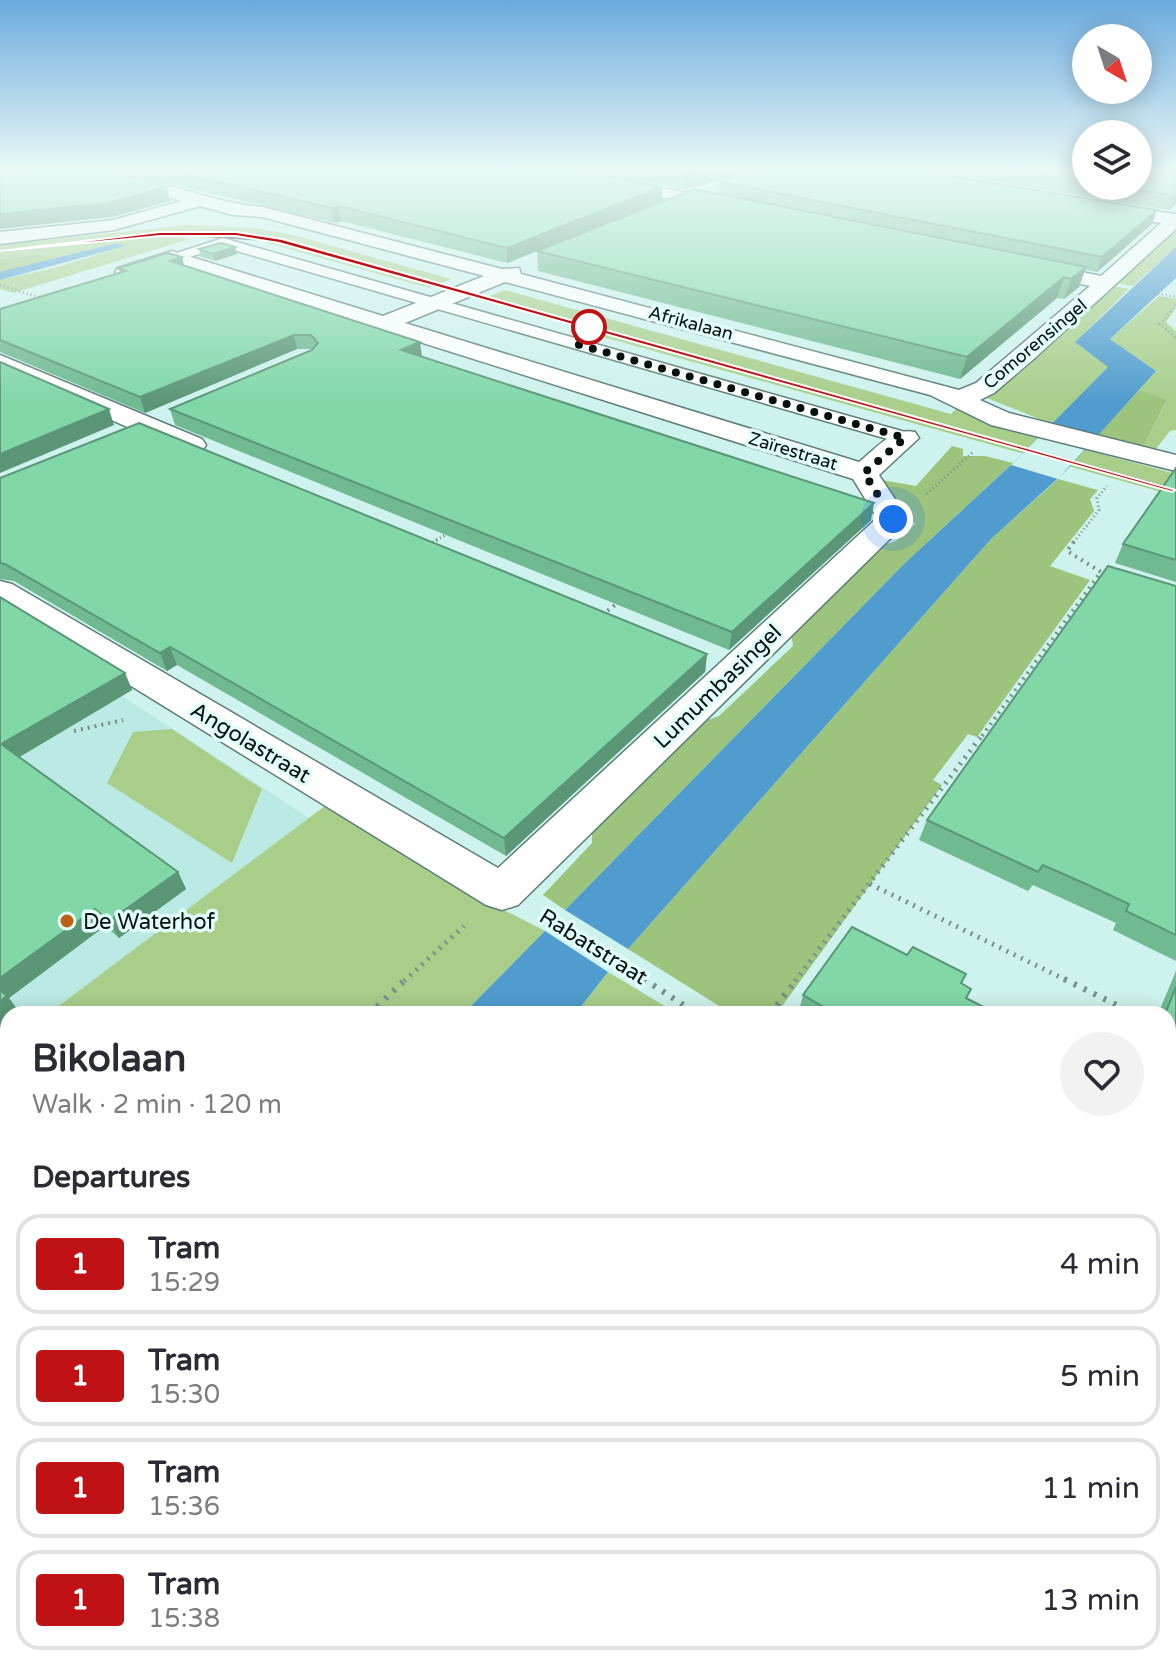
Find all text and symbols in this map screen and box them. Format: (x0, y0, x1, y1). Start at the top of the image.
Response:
north arrow (1072, 24, 1152, 104)
map controls (1072, 24, 1152, 200)
button: layers (1072, 120, 1152, 200)
street label: Comorensingel (979, 294, 1091, 394)
street label: Afrikalaan (646, 301, 736, 345)
unlabelled marker (572, 310, 606, 344)
street label: Zaïrestraat (746, 427, 840, 475)
your location (873, 499, 913, 539)
street label: Lumumbasingel (648, 619, 787, 754)
street label: Angolastraat (186, 697, 315, 789)
street label: Rabatstraat (535, 903, 652, 990)
place label: De Waterhof (83, 909, 216, 935)
marker: De Waterhof (58, 912, 76, 930)
button: heart (1060, 1032, 1144, 1116)
text: Bikolaan (32, 1036, 186, 1082)
text: Walk · 2 min · 120 m (32, 1089, 282, 1120)
text: Departures (32, 1159, 190, 1196)
text: Tram (148, 1230, 220, 1267)
text: 4 min (1060, 1246, 1140, 1283)
text: 1 (71, 1247, 89, 1281)
text: 15:29 (148, 1267, 220, 1298)
text: Tram (148, 1342, 220, 1379)
text: 5 min (1060, 1358, 1140, 1395)
text: 1 (71, 1359, 89, 1393)
text: 15:30 (148, 1379, 220, 1410)
text: Tram (148, 1454, 220, 1491)
text: 11 min (1041, 1470, 1140, 1507)
text: 1 (71, 1471, 89, 1505)
text: 15:36 (148, 1491, 220, 1522)
text: Tram (148, 1566, 220, 1603)
text: 13 min (1041, 1582, 1140, 1619)
text: 1 (71, 1583, 89, 1617)
text: 15:38 (148, 1603, 220, 1634)

